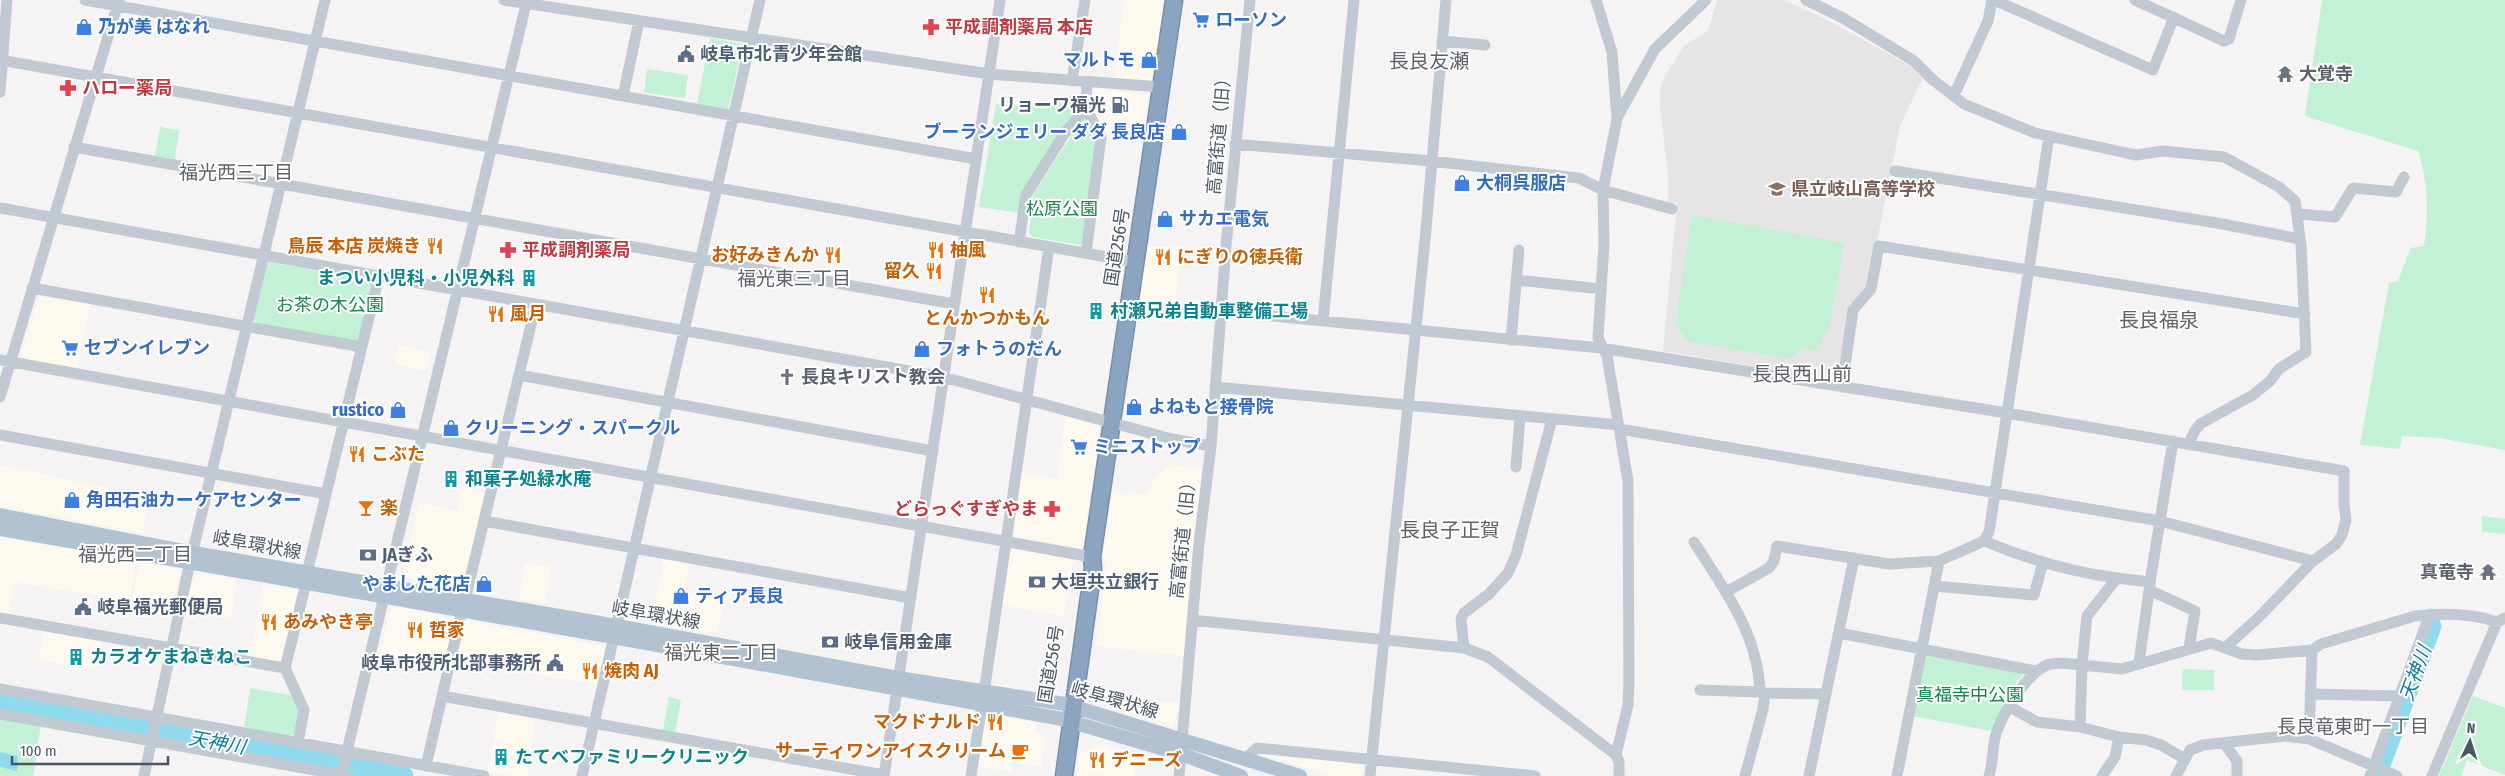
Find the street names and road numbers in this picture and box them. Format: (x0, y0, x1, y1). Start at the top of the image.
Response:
street label: 高富街道（旧） (1203, 68, 1235, 196)
street label: 国道256号 (1100, 206, 1134, 288)
street label: 高富街道（旧） (1165, 472, 1201, 600)
street label: 岐阜環状線 (211, 526, 303, 564)
street label: 岐阜環状線 (610, 596, 702, 634)
street label: 国道256号 (1034, 623, 1068, 705)
street label: 岐阜環状線 (1069, 677, 1161, 723)

